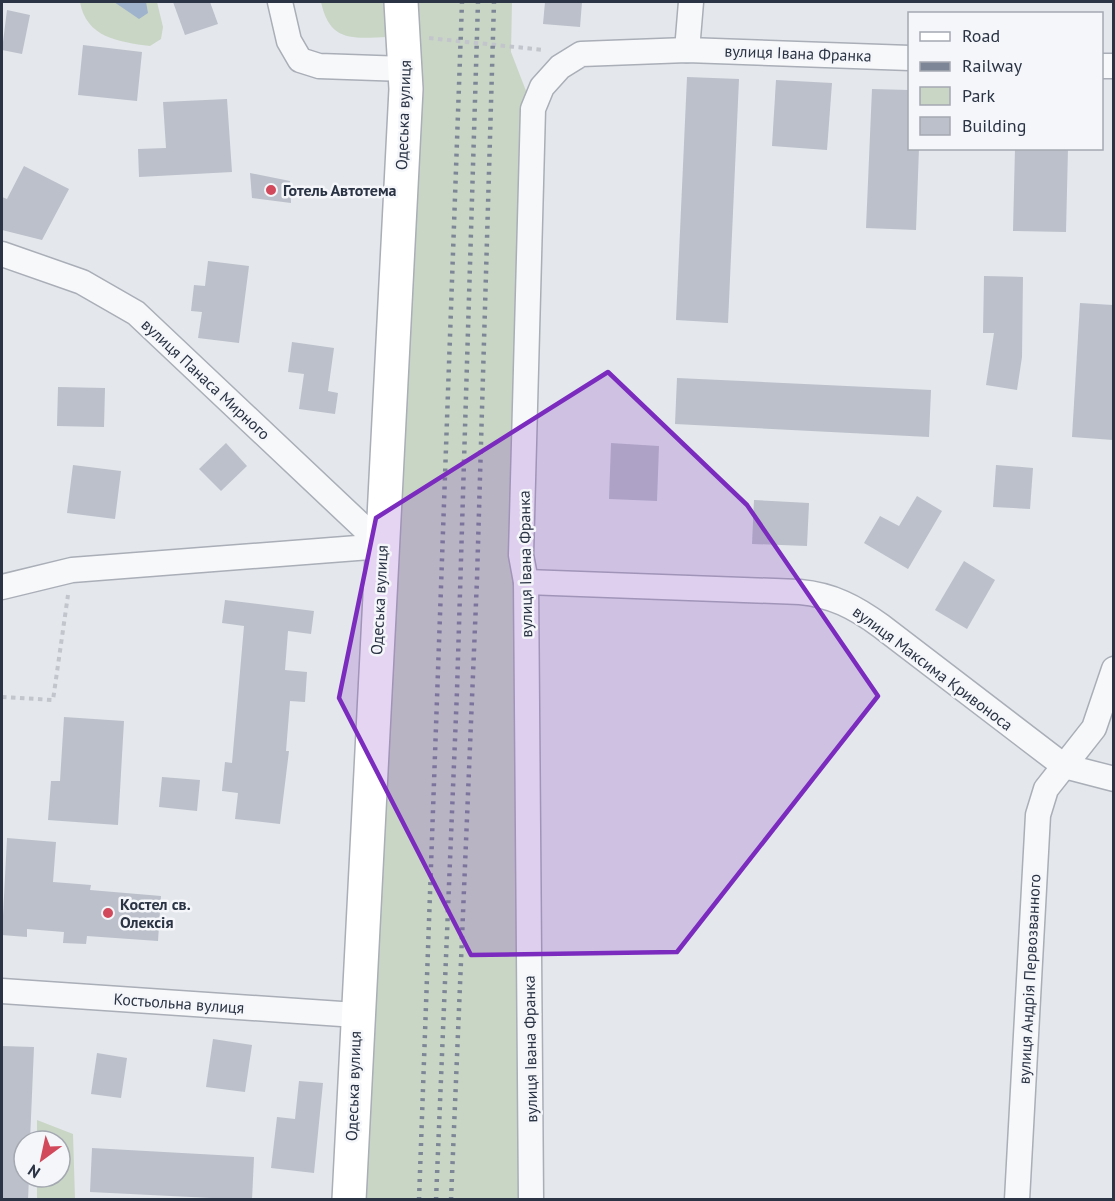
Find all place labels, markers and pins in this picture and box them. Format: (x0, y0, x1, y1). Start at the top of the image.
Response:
place label: Готель Автотема (283, 180, 397, 200)
marker: Готель Автотема (264, 183, 278, 197)
place label: Костел св. Олексія (120, 894, 191, 932)
marker: Костел св. Олексія (101, 906, 115, 920)

